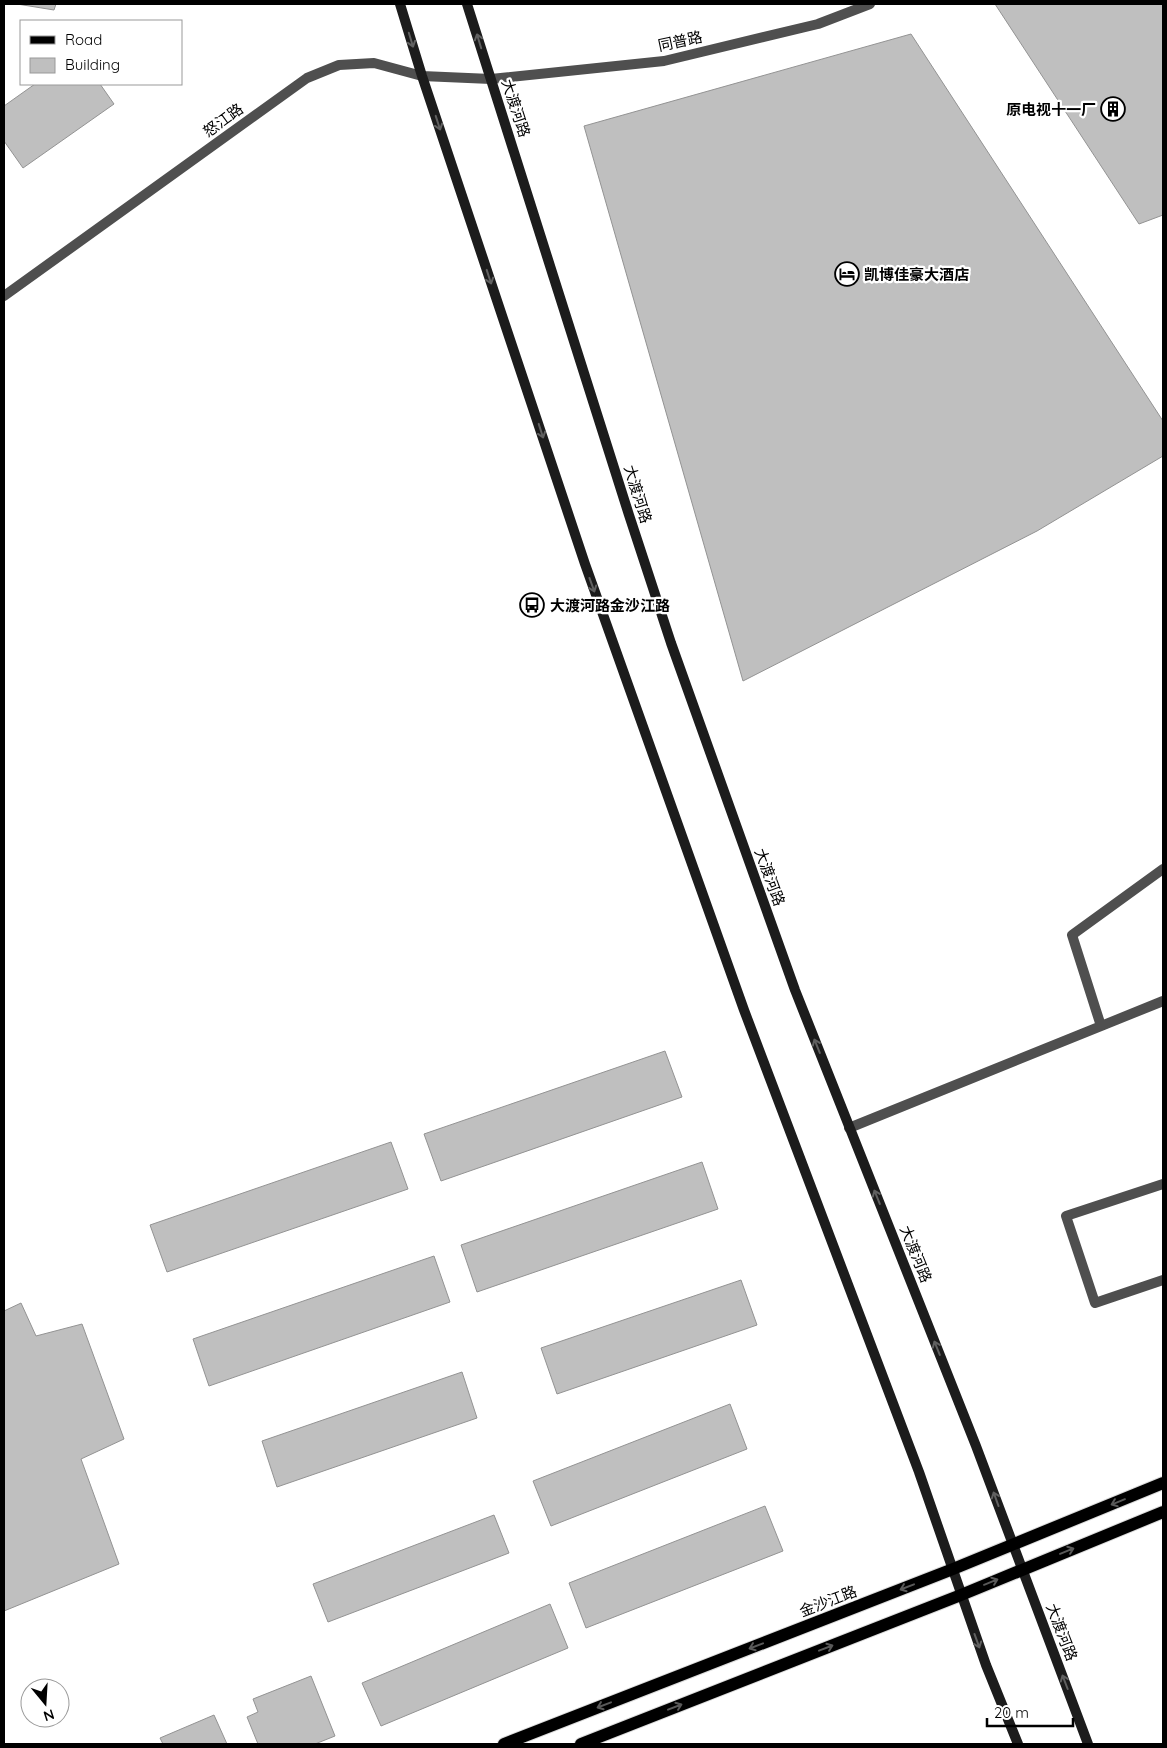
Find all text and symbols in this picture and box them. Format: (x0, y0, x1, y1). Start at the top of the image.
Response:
legend (20, 20, 182, 85)
street label: 同普路 (656, 27, 704, 55)
text: Road (65, 30, 102, 49)
one-way arrow (407, 32, 417, 48)
one-way arrow (474, 34, 483, 50)
text: Building (65, 55, 120, 74)
street label: 大渡河路 (498, 77, 534, 139)
building icon: 原电视十一厂 (1100, 96, 1126, 122)
street label: 怒江路 (199, 99, 247, 141)
place label: 原电视十一厂 (1006, 100, 1096, 119)
one-way arrow (434, 114, 443, 130)
hotel icon: 凯博佳豪大酒店 (834, 261, 860, 287)
place label: 凯博佳豪大酒店 (864, 265, 969, 284)
one-way arrow (485, 268, 494, 284)
one-way arrow (536, 423, 546, 439)
street label: 大渡河路 (620, 463, 656, 525)
one-way arrow (588, 577, 597, 592)
bus stop icon: 大渡河路金沙江路 (519, 592, 545, 618)
place label: 大渡河路金沙江路 (550, 596, 670, 615)
street label: 大渡河路 (751, 846, 789, 908)
one-way arrow (811, 1039, 821, 1054)
one-way arrow (871, 1190, 881, 1205)
street label: 大渡河路 (896, 1223, 936, 1285)
one-way arrow (932, 1340, 941, 1356)
one-way arrow (991, 1492, 1000, 1507)
one-way arrow (1111, 1497, 1126, 1507)
one-way arrow (1059, 1546, 1074, 1556)
one-way arrow (983, 1577, 998, 1586)
street label: 金沙江路 (797, 1581, 859, 1621)
one-way arrow (900, 1583, 915, 1592)
street label: 大渡河路 (1042, 1601, 1082, 1663)
one-way arrow (973, 1632, 982, 1648)
one-way arrow (749, 1642, 764, 1651)
one-way arrow (819, 1642, 834, 1651)
one-way arrow (1060, 1675, 1069, 1690)
north arrow (20, 1678, 70, 1728)
scale bar (987, 1696, 1073, 1728)
one-way arrow (597, 1701, 613, 1710)
one-way arrow (667, 1702, 682, 1711)
text: 20 m (994, 1703, 1029, 1722)
text: N (41, 1705, 57, 1726)

